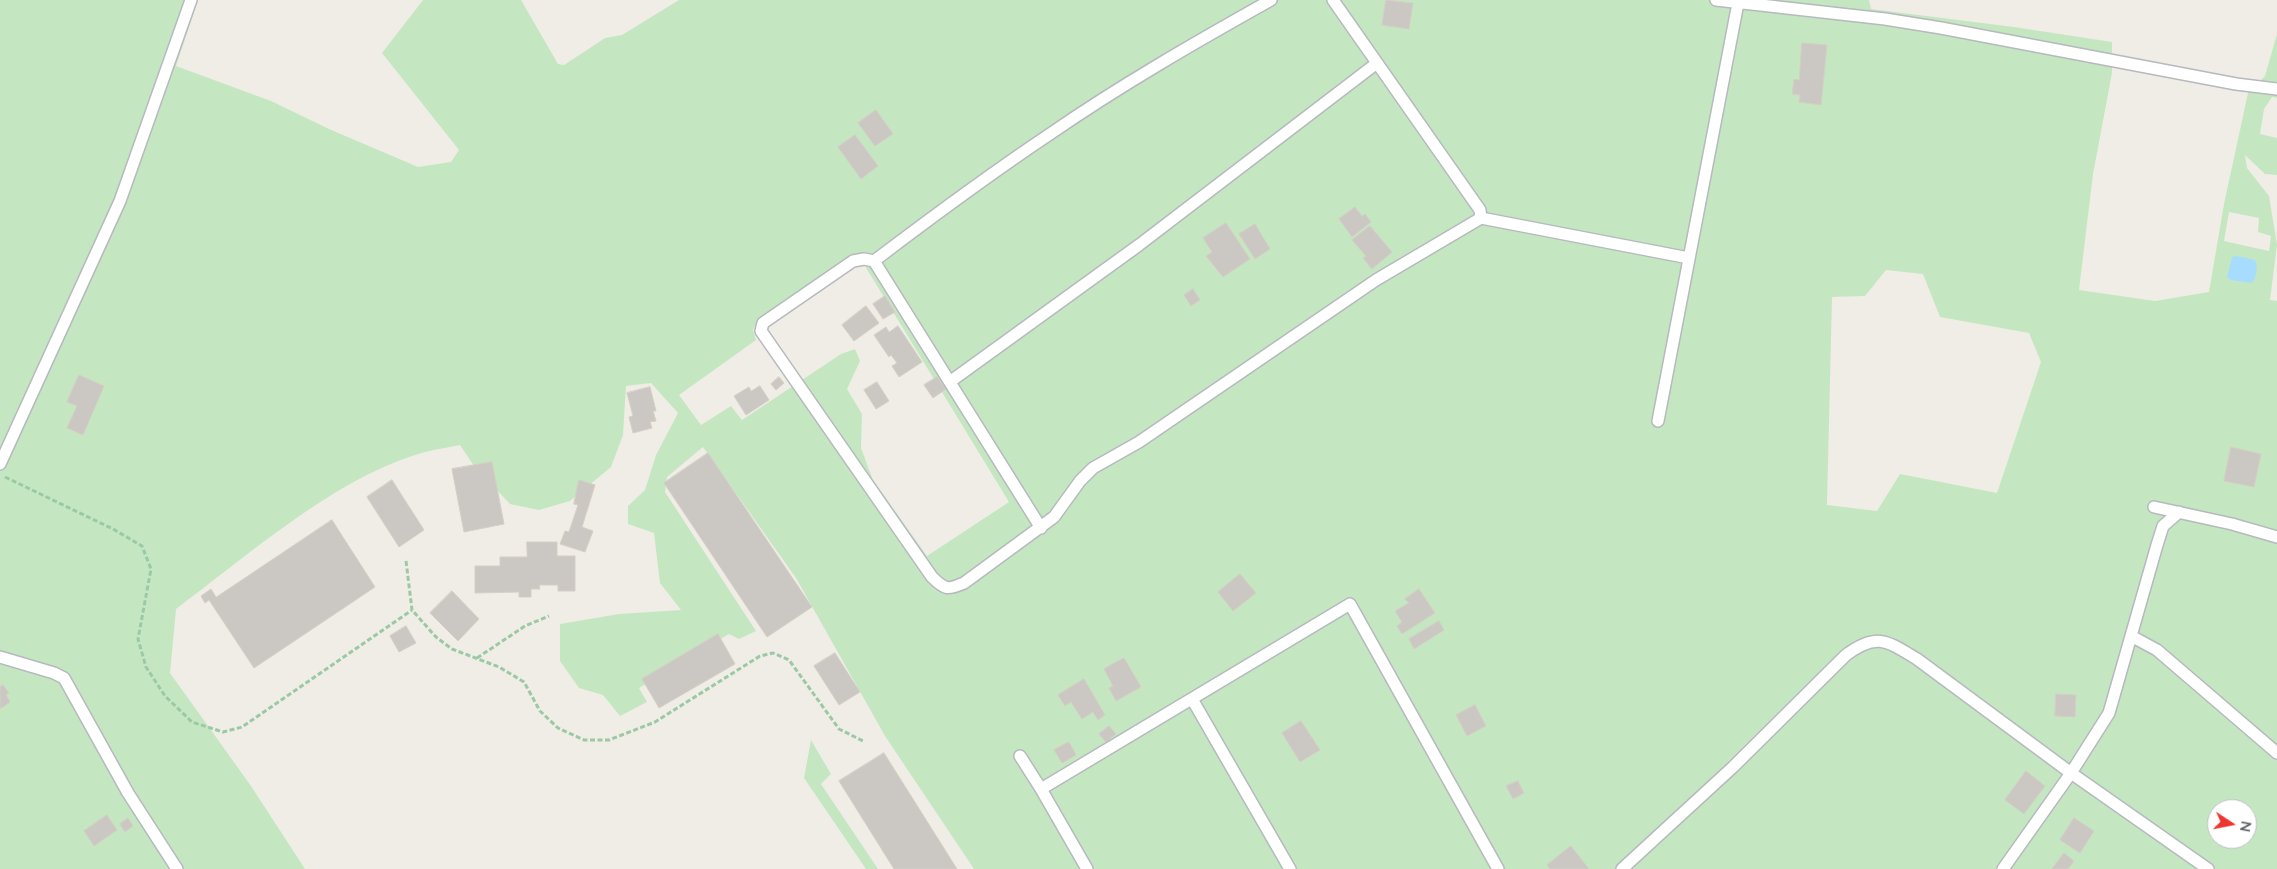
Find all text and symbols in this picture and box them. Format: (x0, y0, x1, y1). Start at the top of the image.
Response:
north arrow (2207, 799, 2257, 849)
text: N (2237, 820, 2256, 834)

